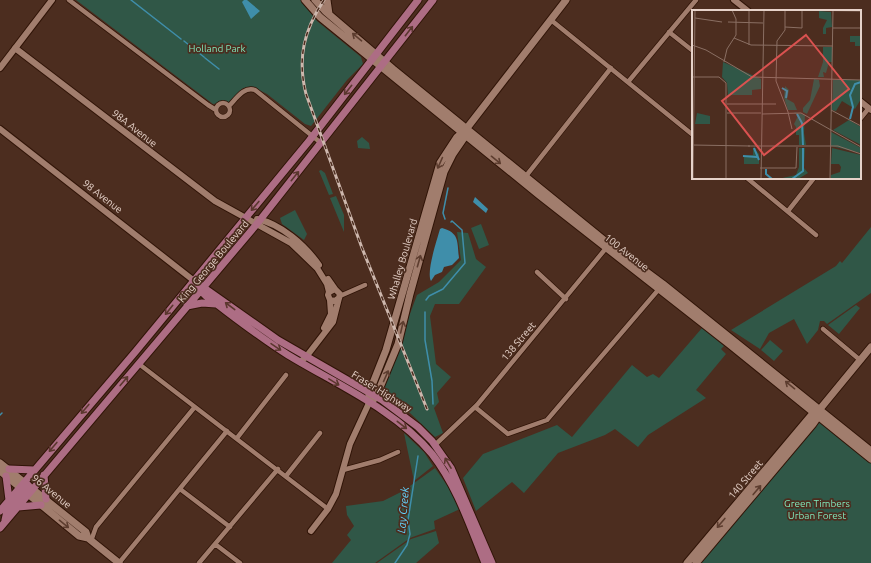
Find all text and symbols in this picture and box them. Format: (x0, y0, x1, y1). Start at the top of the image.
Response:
inset map (692, 10, 861, 179)
one-way arrow (404, 25, 413, 36)
one-way arrow (352, 33, 363, 42)
park label: Holland Park (189, 43, 245, 54)
one-way arrow (344, 84, 352, 95)
street label: 98A Avenue (110, 108, 159, 149)
one-way arrow (491, 156, 502, 165)
one-way arrow (436, 157, 443, 169)
one-way arrow (290, 170, 299, 181)
street label: 98 Avenue (81, 178, 125, 215)
one-way arrow (251, 200, 260, 211)
street label: Whalley Boulevard (386, 217, 419, 301)
street label: King George Boulevard (176, 218, 251, 304)
street label: 100 Avenue (602, 232, 651, 273)
one-way arrow (416, 255, 423, 268)
one-way arrow (225, 301, 236, 310)
one-way arrow (164, 304, 173, 315)
street label: 138 Street (499, 320, 538, 363)
one-way arrow (399, 321, 407, 334)
one-way arrow (270, 343, 281, 351)
street label: Fraser Highway (350, 369, 414, 414)
one-way arrow (382, 370, 390, 382)
one-way arrow (120, 376, 129, 387)
one-way arrow (328, 378, 340, 386)
one-way arrow (785, 380, 796, 389)
one-way arrow (80, 404, 89, 414)
one-way arrow (396, 420, 407, 429)
one-way arrow (49, 441, 58, 452)
one-way arrow (444, 458, 452, 470)
street label: 140 Street (726, 458, 765, 501)
street label: 96 Avenue (30, 472, 74, 511)
one-way arrow (753, 485, 762, 496)
water label: Lay Creek (395, 486, 411, 534)
park label: Green Timbers Urban Forest (784, 498, 850, 521)
one-way arrow (717, 517, 726, 527)
one-way arrow (58, 519, 69, 528)

